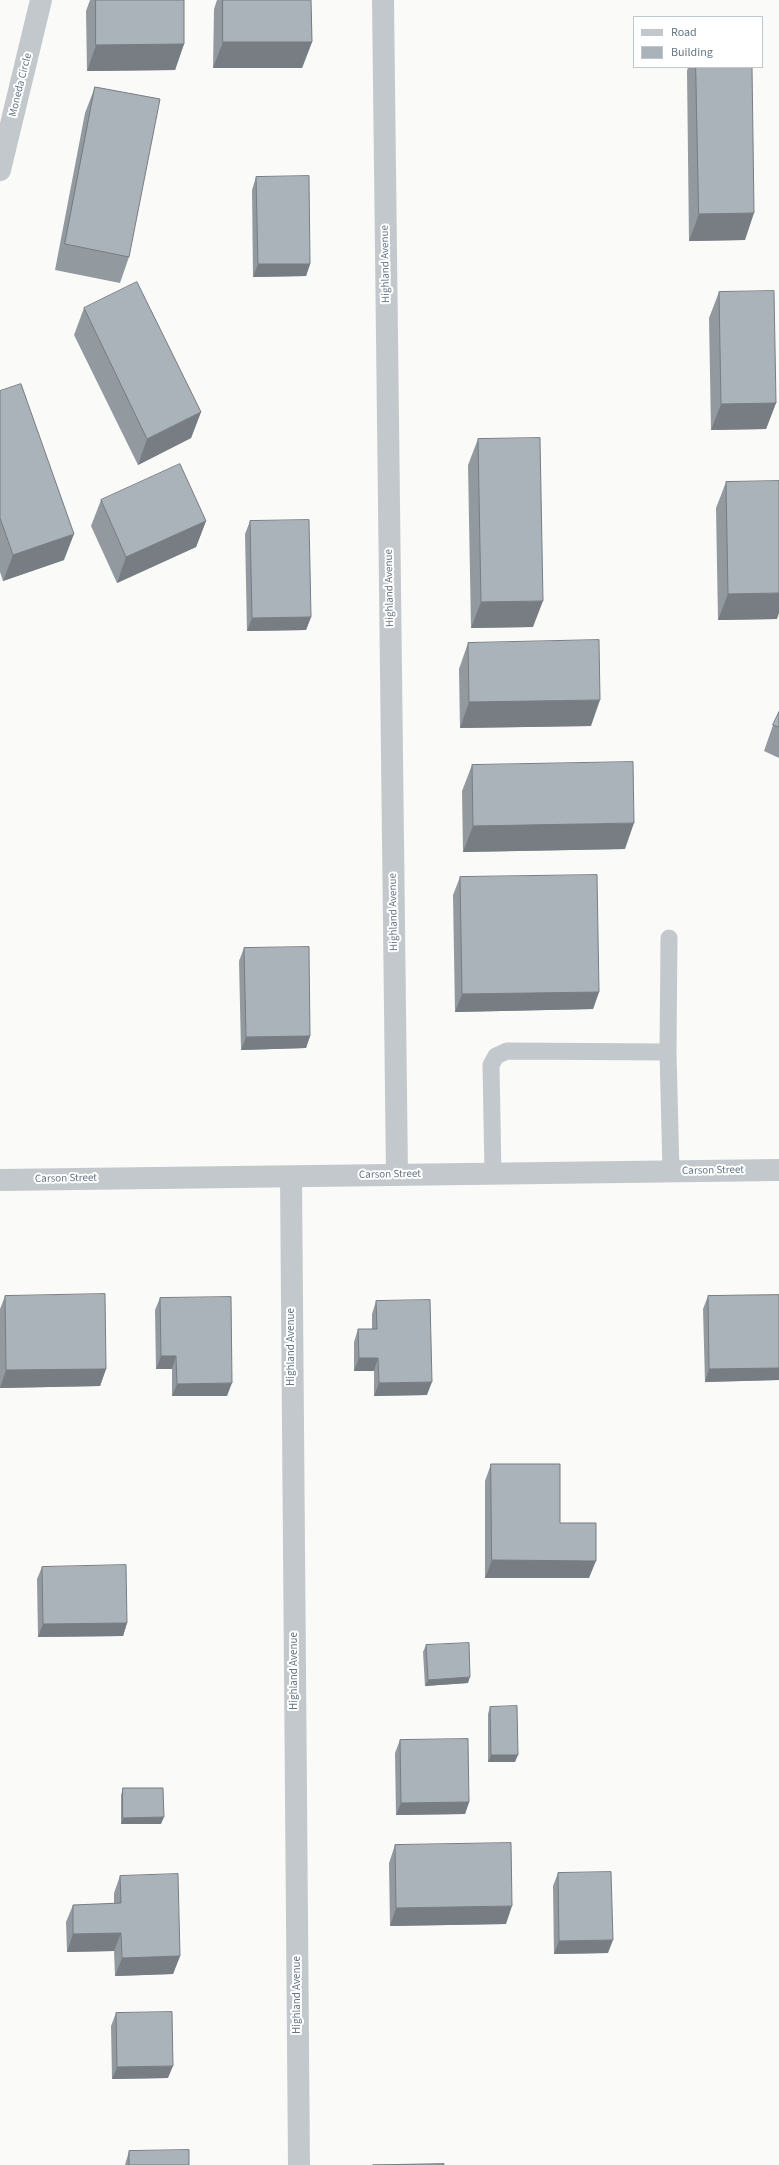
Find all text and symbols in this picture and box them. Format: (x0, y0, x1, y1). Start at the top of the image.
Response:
legend (633, 16, 763, 68)
text: Road (671, 24, 697, 41)
text: Building (671, 44, 713, 61)
street label: Moneda Circle (7, 52, 35, 118)
street label: Highland Avenue (379, 225, 393, 303)
street label: Highland Avenue (383, 549, 397, 627)
street label: Highland Avenue (387, 873, 401, 951)
street label: Carson Street (682, 1164, 744, 1178)
street label: Carson Street (359, 1168, 421, 1182)
street label: Carson Street (35, 1172, 97, 1186)
street label: Highland Avenue (285, 1308, 299, 1386)
street label: Highland Avenue (288, 1632, 302, 1710)
street label: Highland Avenue (291, 1956, 305, 2034)

